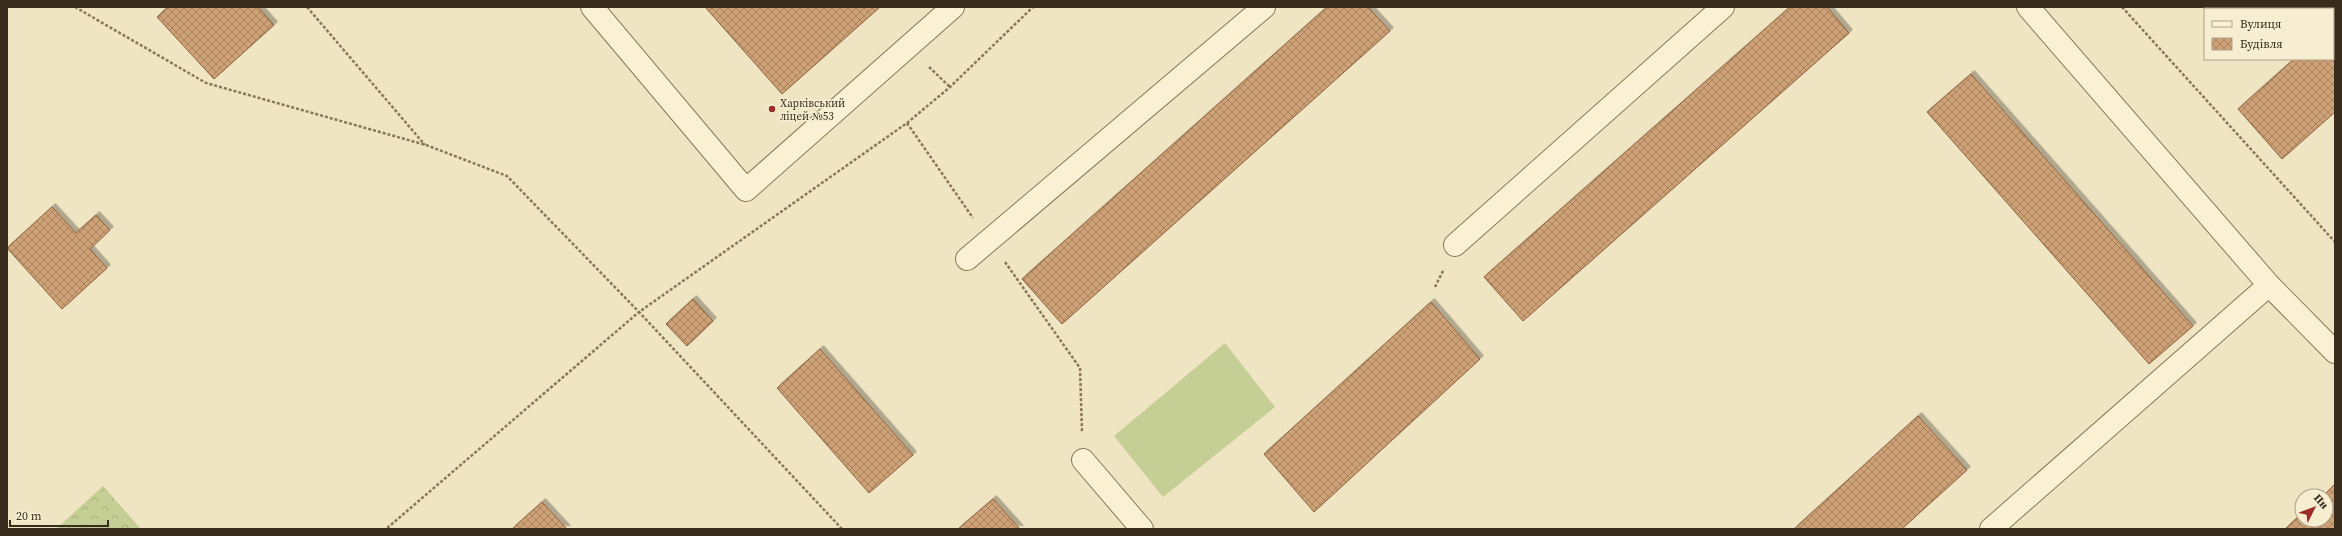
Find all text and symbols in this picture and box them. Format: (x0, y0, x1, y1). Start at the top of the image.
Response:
legend (2204, 8, 2334, 60)
text: Вулиця (2240, 16, 2281, 32)
text: Будівля (2240, 36, 2283, 52)
place label: Харківський ліцей №53 (780, 96, 845, 124)
marker: Харківський ліцей №53 (767, 104, 777, 114)
north arrow (2294, 488, 2334, 528)
text: Пн (2310, 491, 2332, 512)
scale bar (10, 502, 108, 528)
text: 20 m (16, 508, 42, 524)

